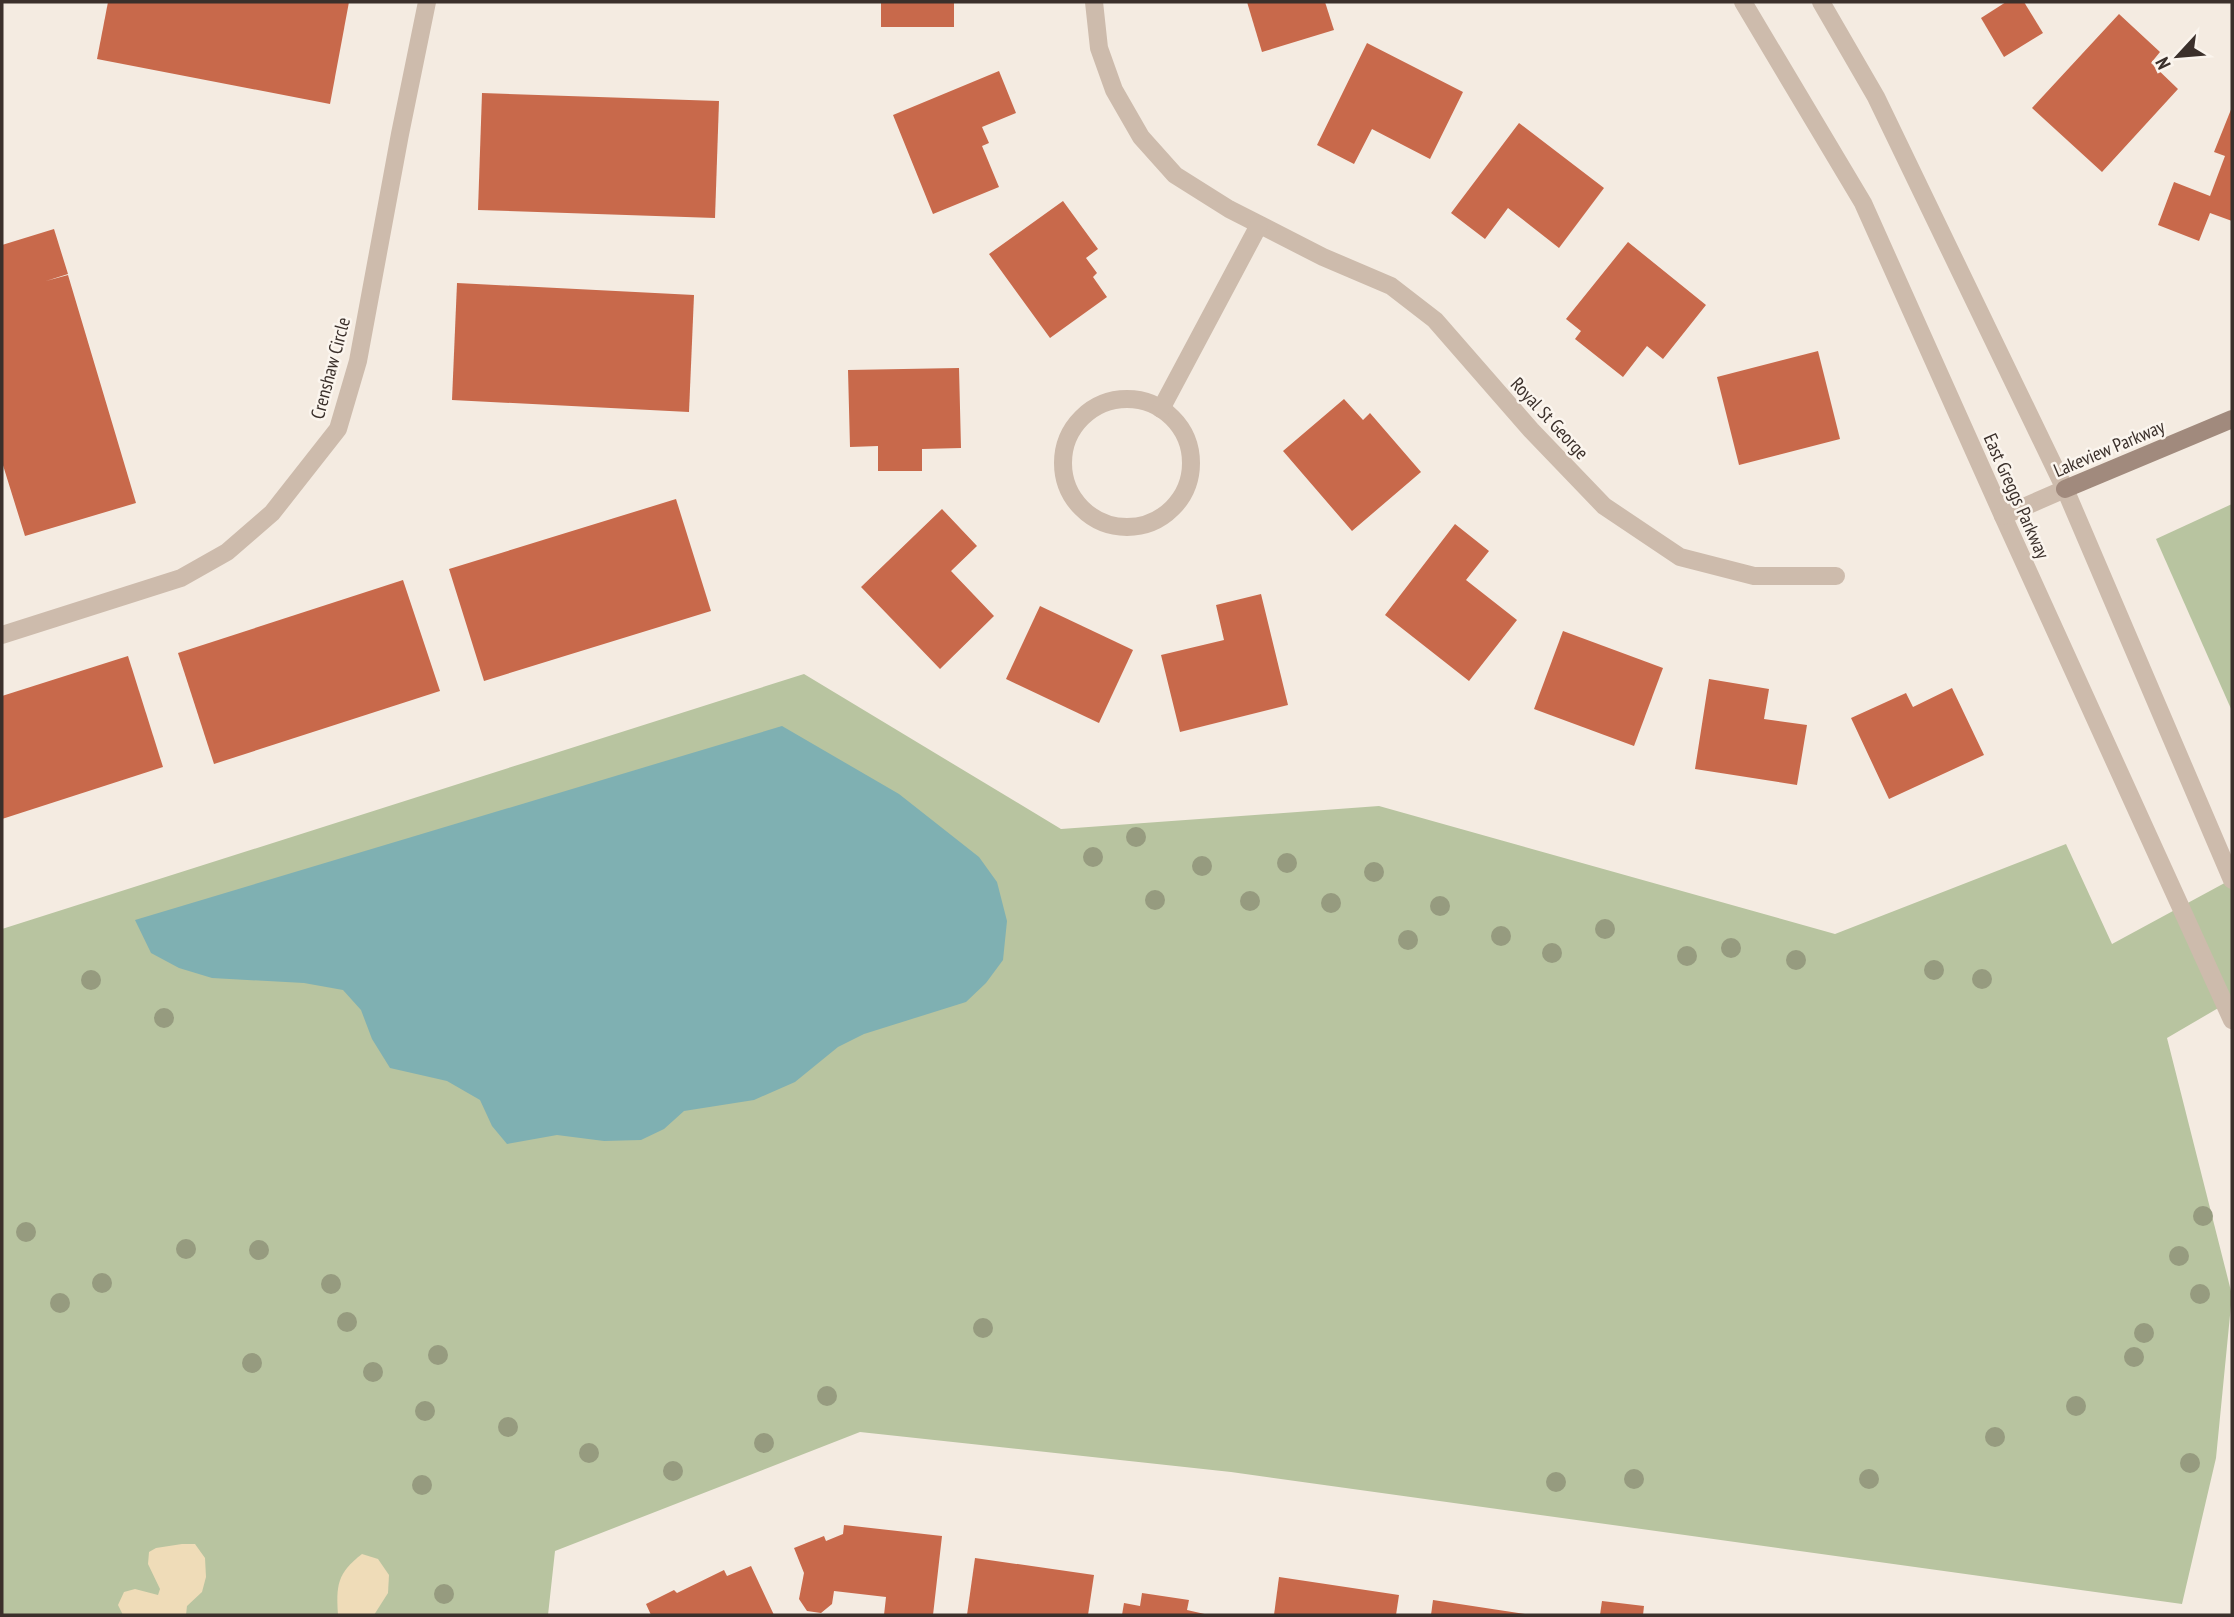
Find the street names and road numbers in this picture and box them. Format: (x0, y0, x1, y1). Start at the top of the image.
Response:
street label: Crenshaw Circle (305, 314, 355, 421)
street label: Royal St George (1506, 372, 1594, 464)
street label: Lakeview Parkway (2050, 414, 2169, 482)
street label: East Greggs Parkway (1979, 430, 2056, 563)

